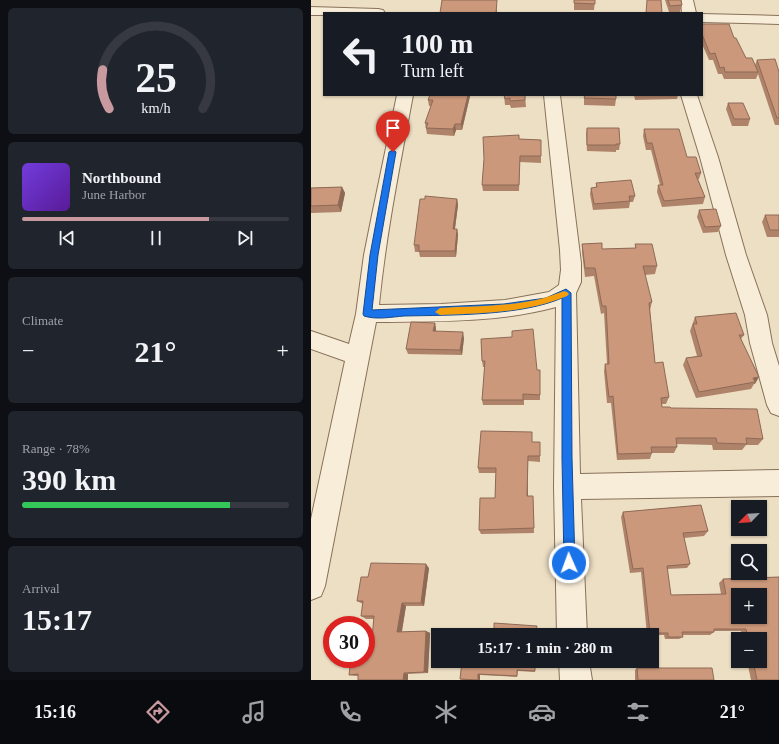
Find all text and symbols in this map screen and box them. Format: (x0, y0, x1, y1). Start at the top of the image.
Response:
icon: left (335, 28, 387, 80)
text: 100 m (401, 28, 473, 59)
text: 25 (135, 55, 176, 101)
text: Turn left (401, 61, 464, 81)
text: km/h (141, 100, 170, 116)
pin (376, 111, 410, 152)
icon: arrive (382, 117, 404, 139)
text: Northbound (82, 170, 161, 186)
text: June Harbor (82, 187, 146, 202)
icon: previous (56, 227, 78, 249)
icon: pause (145, 227, 167, 249)
icon: next (234, 227, 256, 249)
text: Climate (22, 313, 63, 328)
text: 21° (135, 335, 177, 368)
text: − (22, 338, 34, 363)
text: + (277, 338, 289, 363)
text: Range · 78% (22, 441, 90, 456)
text: 390 km (22, 463, 116, 496)
north arrow (731, 500, 767, 536)
map controls (731, 500, 767, 668)
position arrow (548, 542, 590, 584)
button: search (731, 544, 767, 580)
text: Arrival (22, 581, 60, 596)
button: + (731, 588, 767, 624)
text: 15:17 (22, 603, 92, 636)
speed limit sign: 30 (323, 616, 375, 668)
button: − (731, 632, 767, 668)
text: 15:17 · 1 min · 280 m (478, 640, 613, 656)
icon: directions (144, 698, 172, 726)
icon: music (240, 698, 268, 726)
icon: phone (336, 698, 364, 726)
icon: climate (432, 698, 460, 726)
icon: car (528, 698, 556, 726)
icon: filters (624, 698, 652, 726)
text: 15:16 (34, 702, 76, 722)
text: 21° (720, 702, 745, 722)

